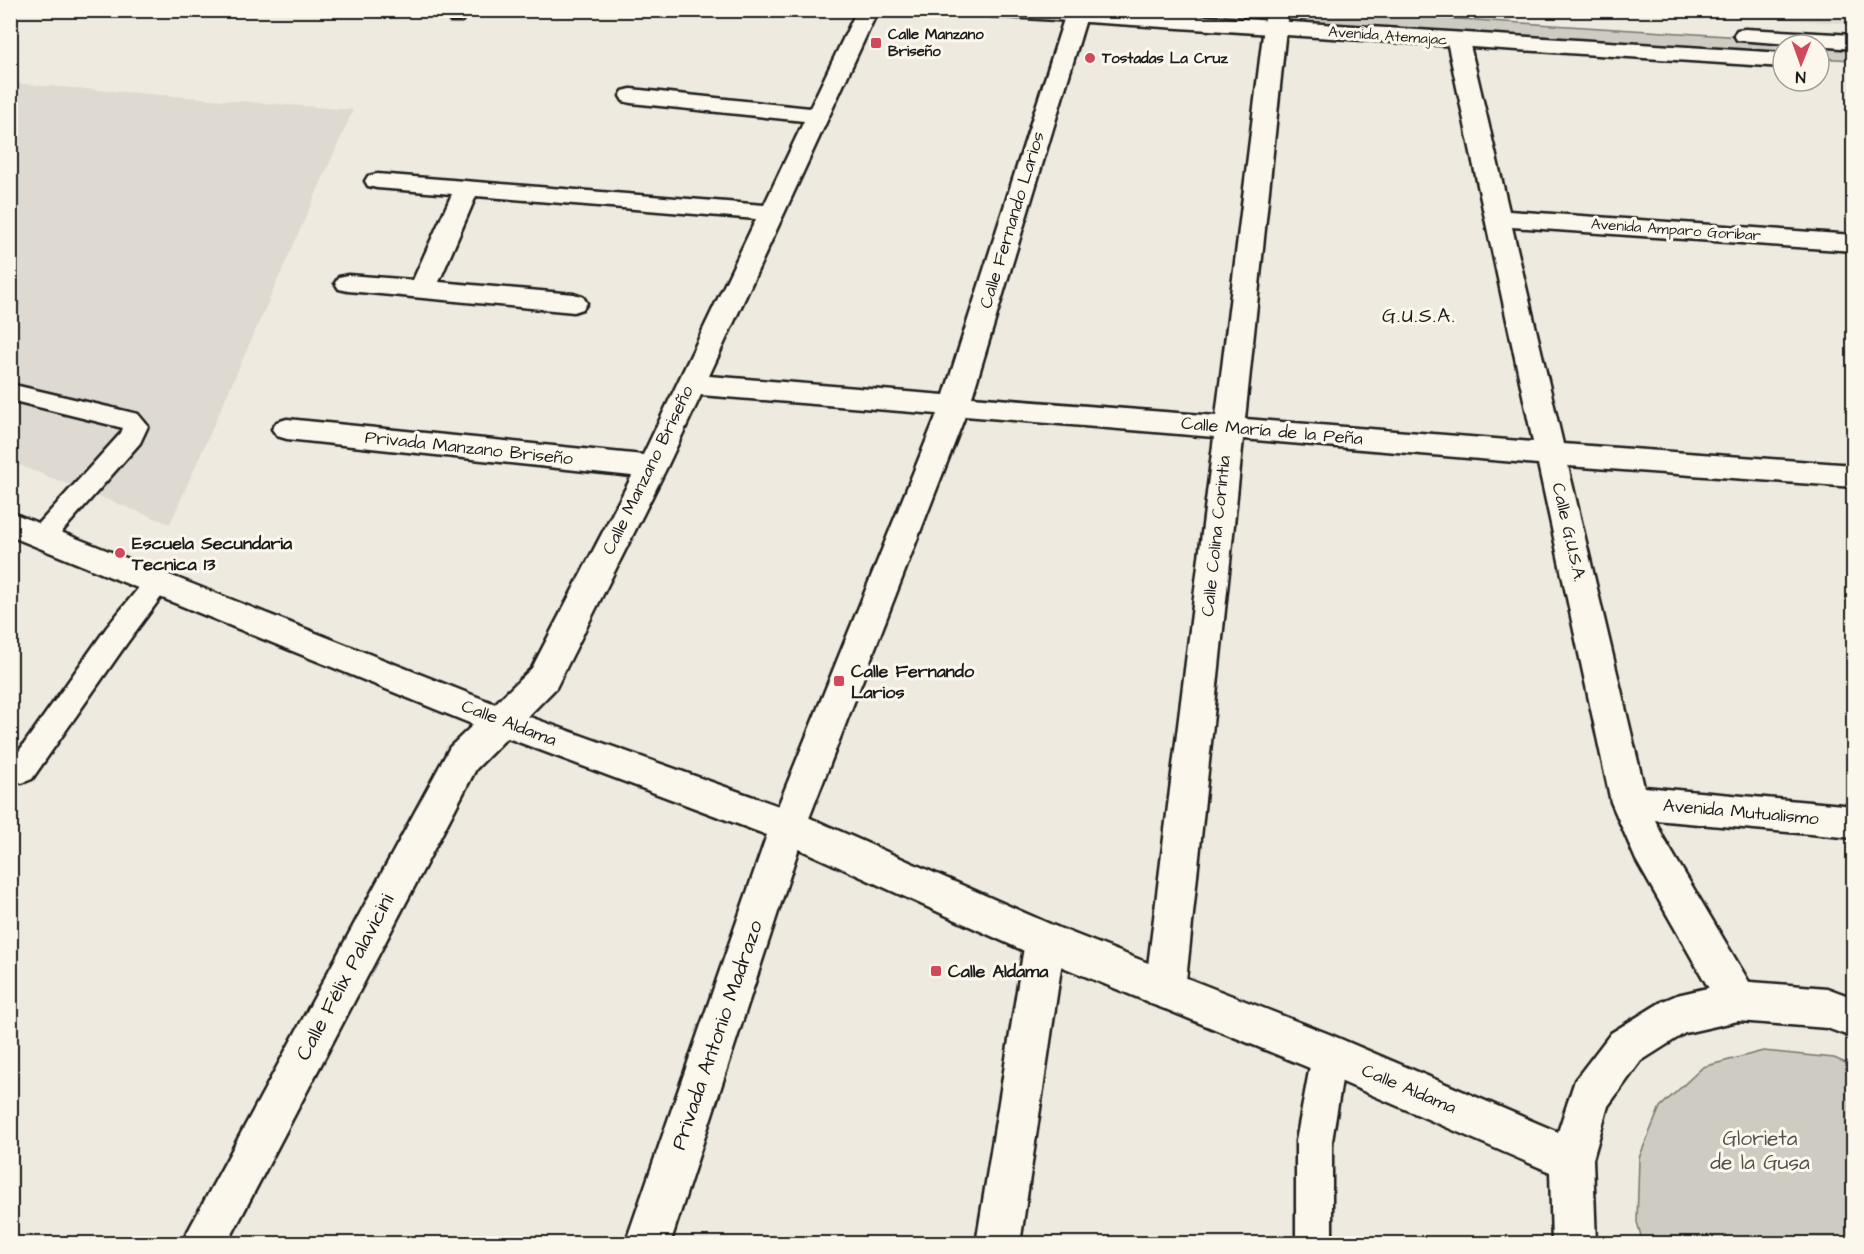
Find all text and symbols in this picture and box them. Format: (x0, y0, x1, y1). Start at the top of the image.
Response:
street label: Avenida Atemajac (1328, 21, 1449, 51)
place label: Calle Manzano Briseño (888, 24, 984, 62)
north arrow (1771, 33, 1831, 93)
marker: Calle Manzano Briseño (869, 36, 883, 50)
place label: Tostadas La Cruz (1101, 48, 1228, 69)
marker: Tostadas La Cruz (1083, 51, 1097, 65)
text: N (1796, 66, 1806, 88)
street label: Calle Fernando Larios (973, 128, 1051, 312)
street label: Avenida Amparo Goribar (1590, 214, 1762, 246)
district label: G.U.S.A. (1382, 302, 1456, 330)
street label: Calle Manzano Briseño (596, 381, 700, 559)
street label: Calle María de la Peña (1180, 411, 1364, 451)
street label: Privada Manzano Briseño (364, 425, 574, 471)
street label: Calle Colina Corintia (1195, 454, 1237, 618)
street label: Calle G.U.S.A. (1546, 480, 1592, 584)
place label: Escuela Secundaria Tecnica 13 (131, 531, 293, 577)
marker: Escuela Secundaria Tecnica 13 (113, 546, 127, 560)
place label: Calle Fernando Larios (851, 659, 975, 705)
marker: Calle Fernando Larios (832, 674, 846, 688)
street label: Calle Aldama (458, 693, 560, 753)
street label: Avenida Mutualismo (1662, 793, 1820, 831)
street label: Calle Félix Palavicini (289, 889, 401, 1065)
street label: Privada Antonio Madrazo (664, 916, 770, 1154)
place label: Calle Aldama (948, 959, 1049, 984)
marker: Calle Aldama (929, 964, 943, 978)
street label: Calle Aldama (1358, 1058, 1460, 1120)
park label: Glorieta de la Gusa (1710, 1124, 1810, 1177)

